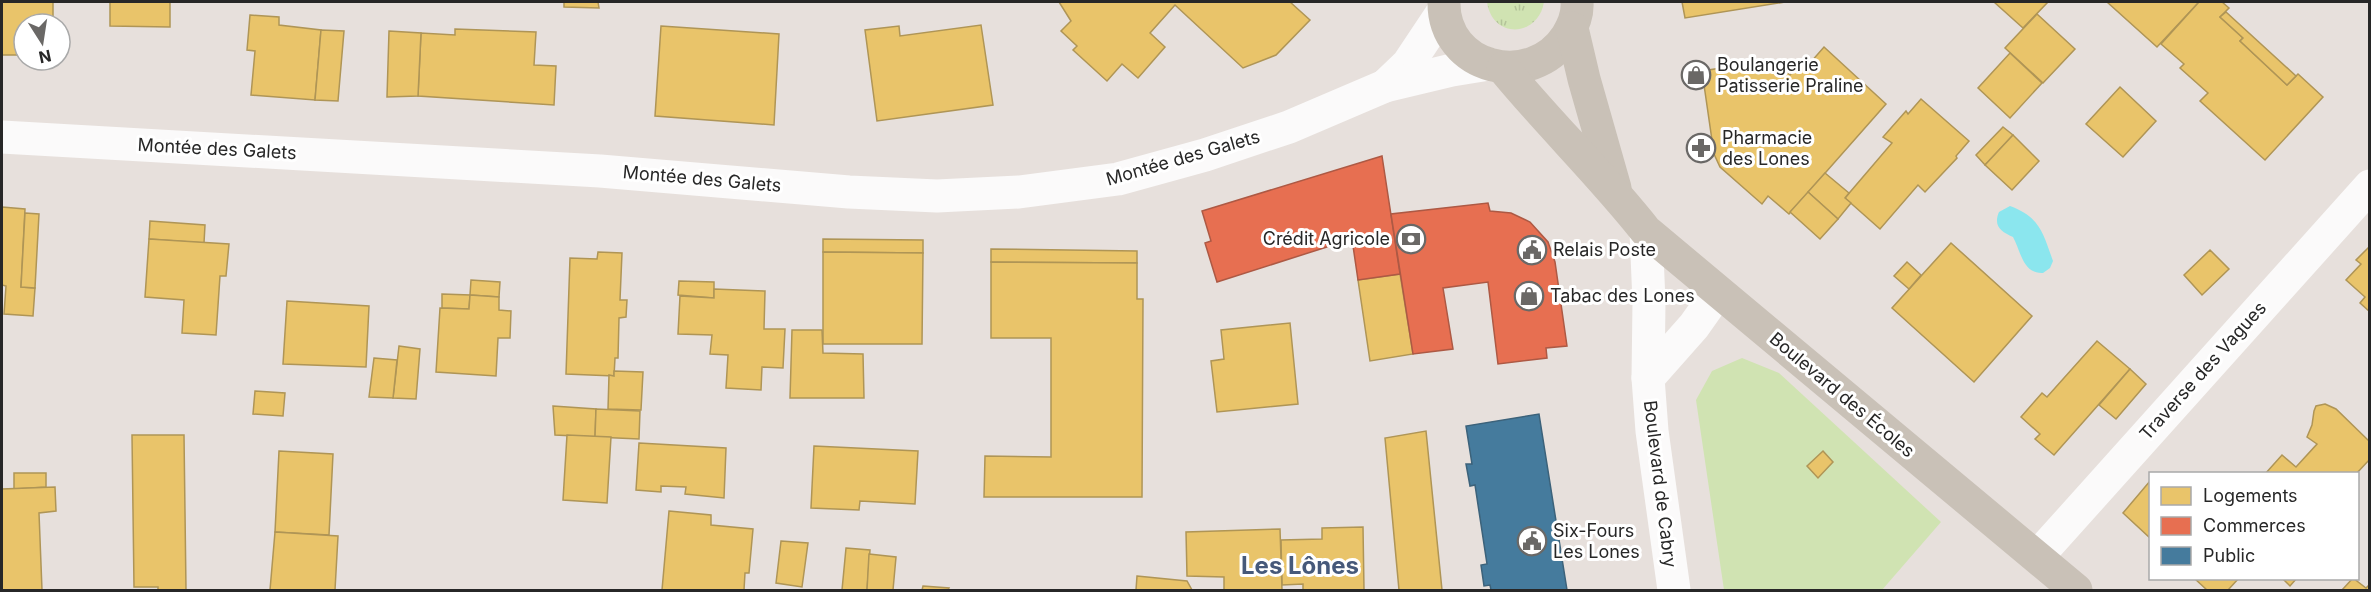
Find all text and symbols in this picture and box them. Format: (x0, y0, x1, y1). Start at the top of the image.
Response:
north arrow (12, 12, 72, 72)
text: N (37, 46, 53, 68)
place label: Boulangerie Patisserie Praline (1717, 54, 1864, 96)
shop icon: Boulangerie Patisserie Praline (1680, 59, 1712, 91)
street label: Montée des Galets (1103, 125, 1262, 190)
place label: Pharmacie des Lones (1722, 127, 1812, 169)
pharmacy icon: Pharmacie des Lones (1685, 132, 1717, 164)
street label: Montée des Galets (137, 134, 297, 163)
street label: Montée des Galets (622, 161, 782, 196)
bank icon: Crédit Agricole (1395, 223, 1427, 255)
place label: Crédit Agricole (1263, 228, 1390, 249)
public building icon: Relais Poste (1516, 234, 1548, 266)
place label: Relais Poste (1553, 239, 1656, 260)
shop icon: Tabac des Lones (1513, 280, 1545, 312)
place label: Tabac des Lones (1550, 285, 1695, 306)
street label: Traverse des Vagues (2135, 297, 2270, 444)
street label: Boulevard des Écoles (1766, 327, 1920, 461)
street label: Boulevard de Cabry (1640, 399, 1681, 569)
legend (2149, 472, 2359, 580)
text: Logements (2203, 485, 2298, 506)
text: Commerces (2203, 515, 2306, 536)
place label: Six-Fours Les Lones (1553, 520, 1640, 562)
public building icon: Six-Fours Les Lones (1516, 525, 1548, 557)
text: Public (2203, 545, 2255, 566)
district label: Les Lônes (1241, 551, 1359, 580)

